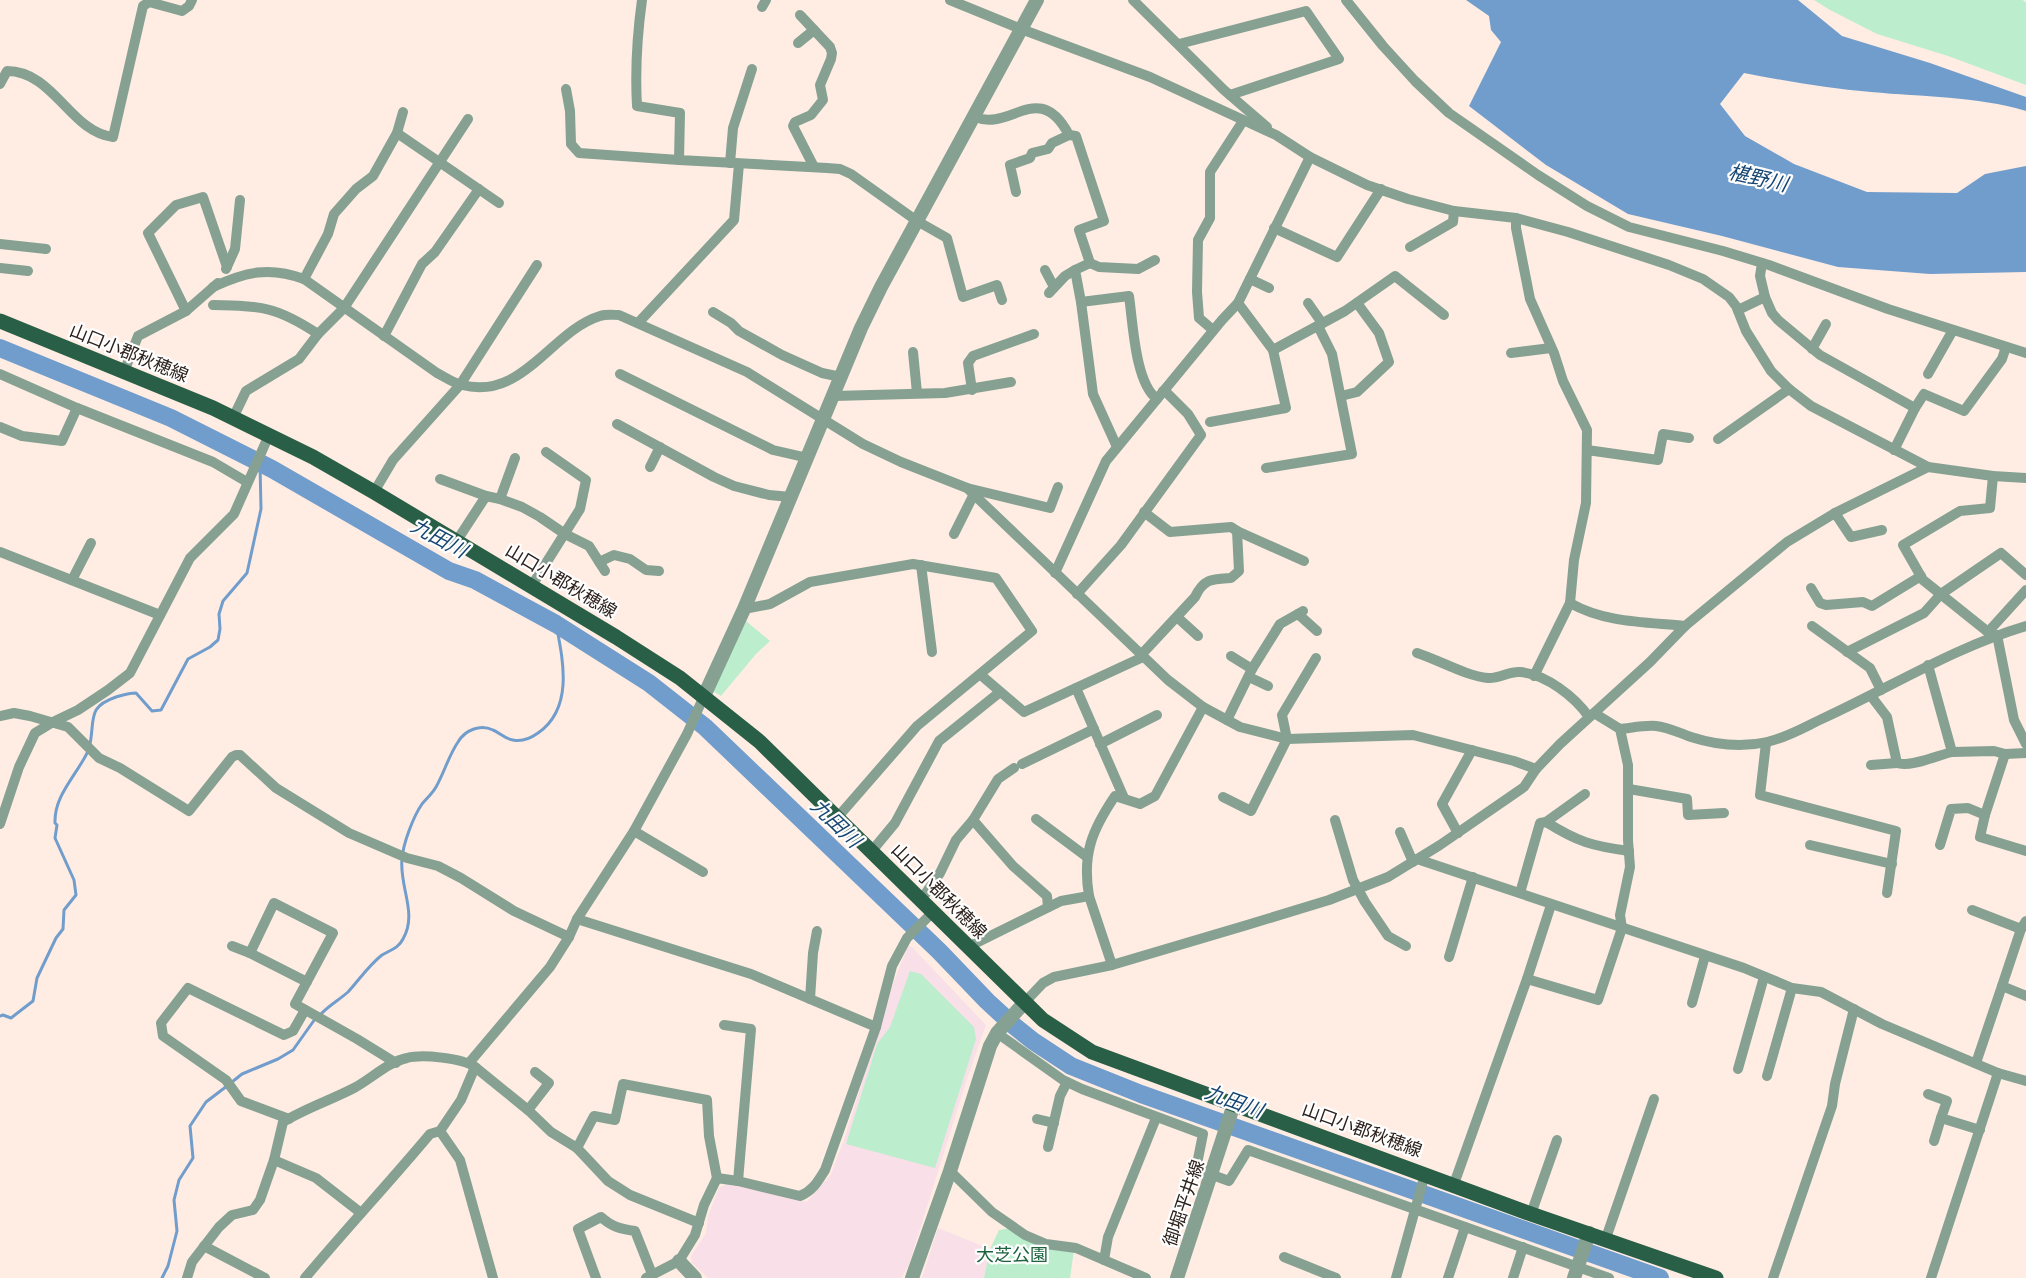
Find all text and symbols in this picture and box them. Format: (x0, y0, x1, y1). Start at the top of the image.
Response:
water label: 椹野川 (1726, 161, 1792, 196)
street label: 山口小郡秋穂線 (67, 320, 191, 386)
water label: 九田川 (407, 514, 472, 563)
street label: 山口小郡秋穂線 (502, 540, 620, 622)
water label: 九田川 (807, 794, 867, 853)
street label: 山口小郡秋穂線 (887, 839, 991, 943)
water label: 九田川 (1202, 1080, 1268, 1122)
street label: 山口小郡秋穂線 (1299, 1099, 1425, 1161)
street label: 御堀平井線 (1160, 1157, 1208, 1249)
park label: 大芝公園 (976, 1245, 1048, 1265)

